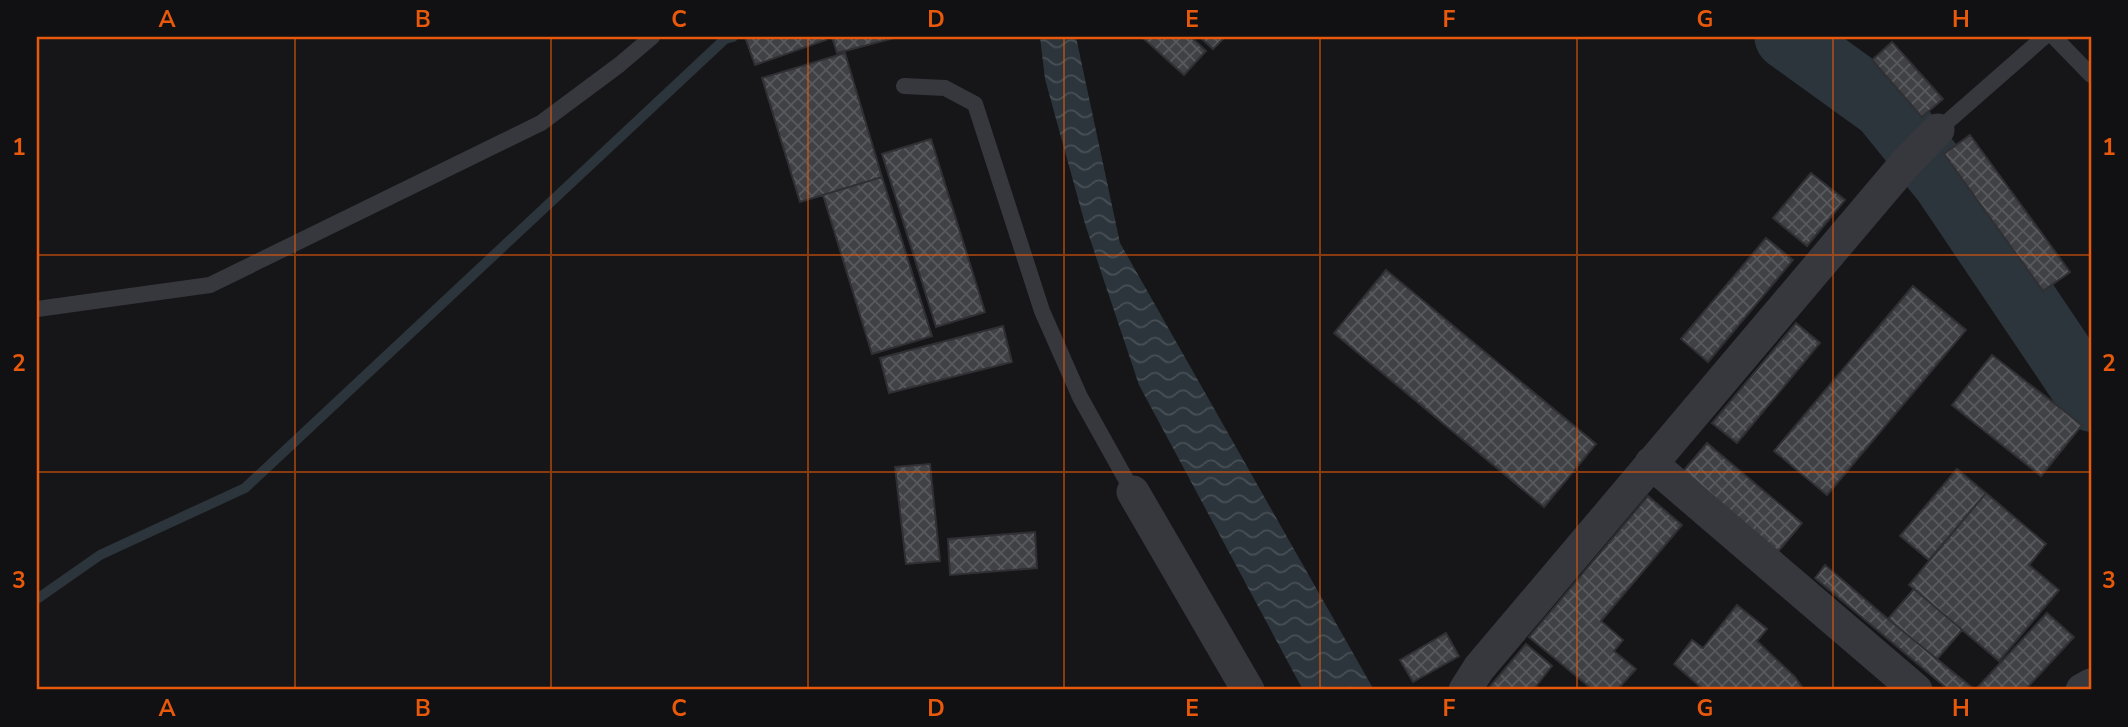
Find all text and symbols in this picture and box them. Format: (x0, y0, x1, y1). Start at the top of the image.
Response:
text: A (158, 4, 176, 35)
text: B (415, 4, 431, 35)
text: C (671, 4, 687, 35)
text: D (927, 4, 945, 35)
text: E (1185, 4, 1199, 35)
text: F (1443, 4, 1456, 35)
text: G (1697, 4, 1713, 35)
text: H (1952, 4, 1970, 35)
text: 1 (12, 132, 26, 163)
text: 1 (2102, 132, 2116, 163)
text: 2 (12, 348, 26, 379)
text: 2 (2102, 348, 2116, 379)
text: 3 (12, 565, 26, 596)
text: 3 (2102, 565, 2116, 596)
text: A (158, 693, 176, 724)
text: B (415, 693, 431, 724)
text: C (671, 693, 687, 724)
text: D (927, 693, 945, 724)
text: E (1185, 693, 1199, 724)
text: F (1443, 693, 1456, 724)
text: G (1697, 693, 1713, 724)
text: H (1952, 693, 1970, 724)

